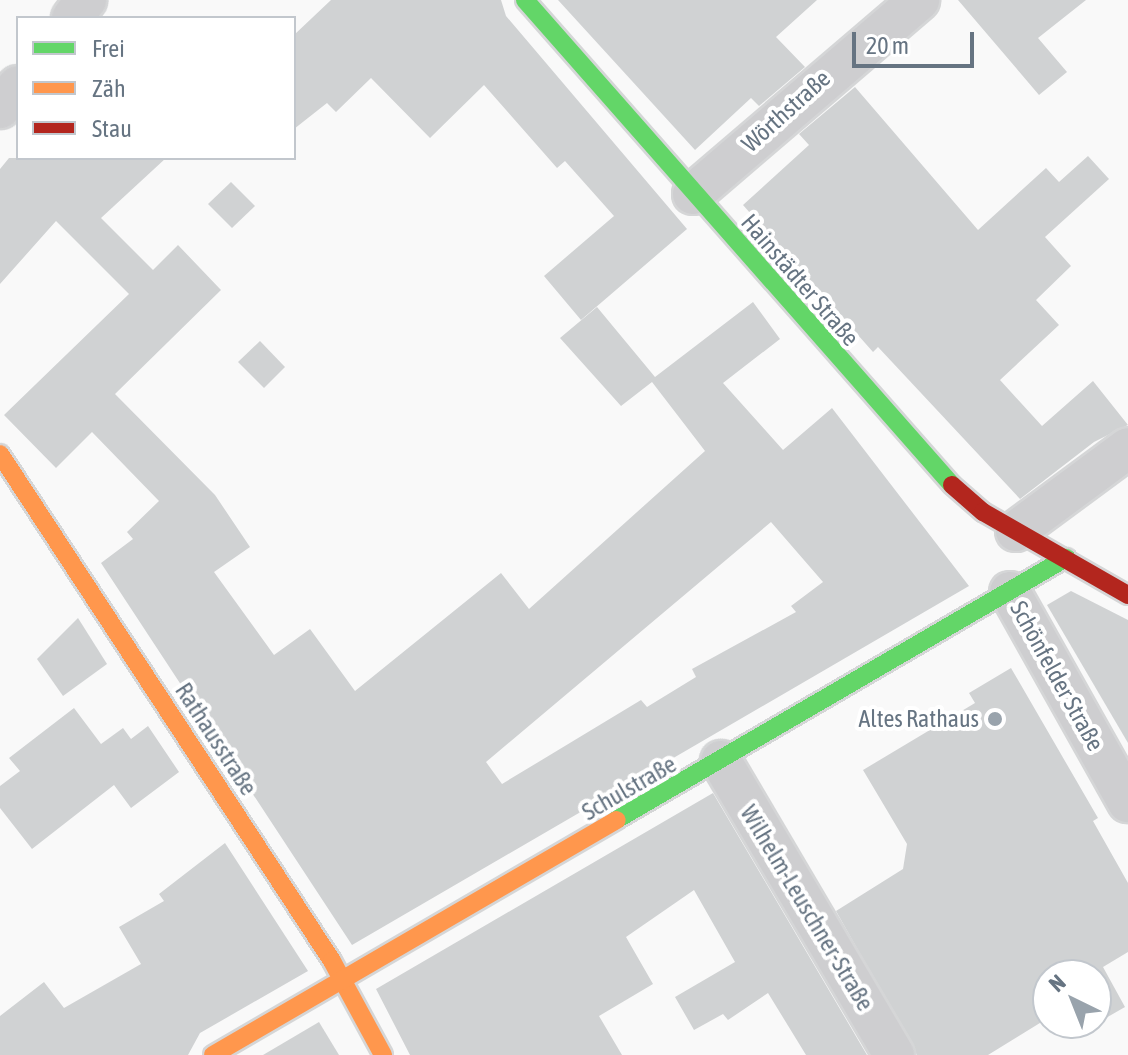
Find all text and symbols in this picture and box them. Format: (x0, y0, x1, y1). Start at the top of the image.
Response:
legend (16, 16, 296, 160)
scale bar (856, 16, 978, 66)
text: 20 m (866, 32, 909, 59)
text: Frei (92, 35, 125, 62)
street label: Wörthstraße (736, 64, 836, 158)
text: Zäh (92, 75, 126, 102)
text: Stau (92, 115, 132, 142)
street label: Hainstädter Straße (735, 208, 865, 352)
street label: Schönfelder Straße (1004, 596, 1110, 756)
street label: Rathausstraße (169, 677, 263, 801)
place label: Altes Rathaus (859, 705, 979, 733)
marker: Altes Rathaus (986, 710, 1004, 728)
street label: Schulstraße (577, 750, 681, 826)
street label: Wilhelm-Leuschner-Straße (734, 800, 880, 1016)
north arrow (1032, 959, 1112, 1039)
text: N (1043, 969, 1071, 997)

